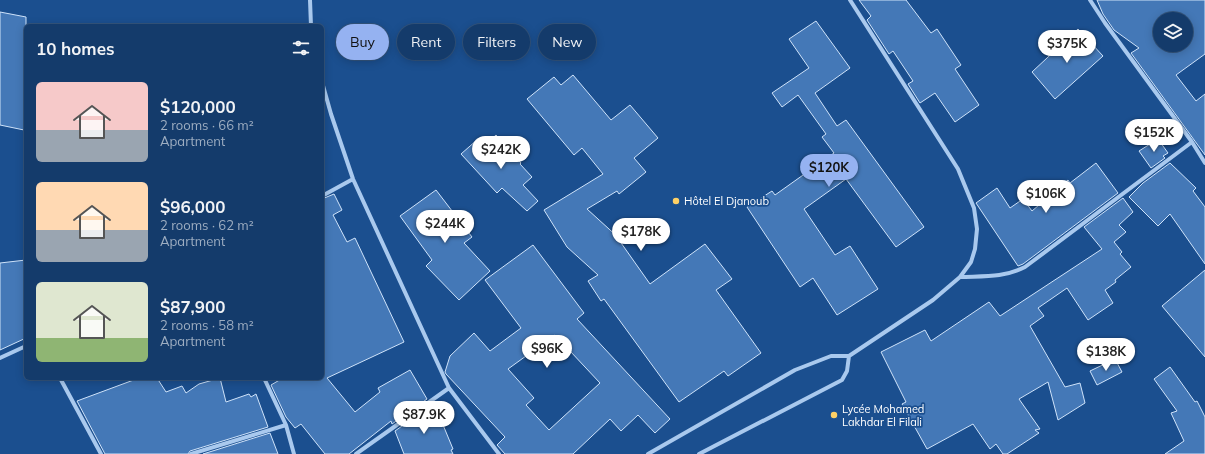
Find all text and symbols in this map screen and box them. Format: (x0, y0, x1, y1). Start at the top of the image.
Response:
map controls (1153, 12, 1193, 52)
button: layers (1153, 12, 1193, 52)
chip: Buy (336, 24, 389, 60)
chip: Rent (397, 24, 455, 60)
chip: Filters (463, 24, 530, 60)
chip: New (538, 24, 596, 60)
pin: $375K (1039, 30, 1095, 64)
text: $375K (1047, 35, 1087, 51)
icon: filters (290, 37, 312, 59)
text: 10 homes (36, 38, 115, 59)
text: $120,000 (160, 96, 236, 117)
icon: home (68, 98, 116, 146)
text: 2 rooms · 66 m² (160, 117, 254, 133)
pin: $152K (1126, 119, 1182, 153)
text: $152K (1134, 124, 1174, 140)
text: Apartment (160, 133, 225, 149)
pin: $242K (473, 136, 529, 170)
text: $242K (481, 141, 521, 157)
pin: $120K (801, 154, 857, 188)
text: $120K (809, 159, 849, 175)
pin: $106K (1018, 180, 1074, 214)
text: $106K (1026, 185, 1066, 201)
place label: Hôtel El Djanoub (684, 194, 769, 208)
text: $96,000 (160, 196, 225, 217)
marker: Hôtel El Djanoub (671, 196, 681, 206)
icon: home (68, 198, 116, 246)
pin: $244K (417, 210, 473, 244)
text: $244K (425, 215, 465, 231)
text: 2 rooms · 62 m² (160, 217, 254, 233)
pin: $178K (613, 218, 669, 252)
text: $178K (621, 223, 661, 239)
text: Apartment (160, 233, 225, 249)
text: $87,900 (160, 296, 225, 317)
icon: home (68, 298, 116, 346)
text: 2 rooms · 58 m² (160, 317, 254, 333)
text: Apartment (160, 333, 225, 349)
pin: $96K (523, 335, 571, 369)
pin: $138K (1078, 338, 1134, 372)
text: $96K (531, 340, 563, 356)
text: $138K (1086, 343, 1126, 359)
pin: $87.9K (391, 401, 457, 435)
place label: Lycée Mohamed Lakhdar El Filali (842, 402, 924, 429)
text: $87.9K (402, 406, 446, 422)
marker: Lycée Mohamed Lakhdar El Filali (829, 410, 839, 420)

